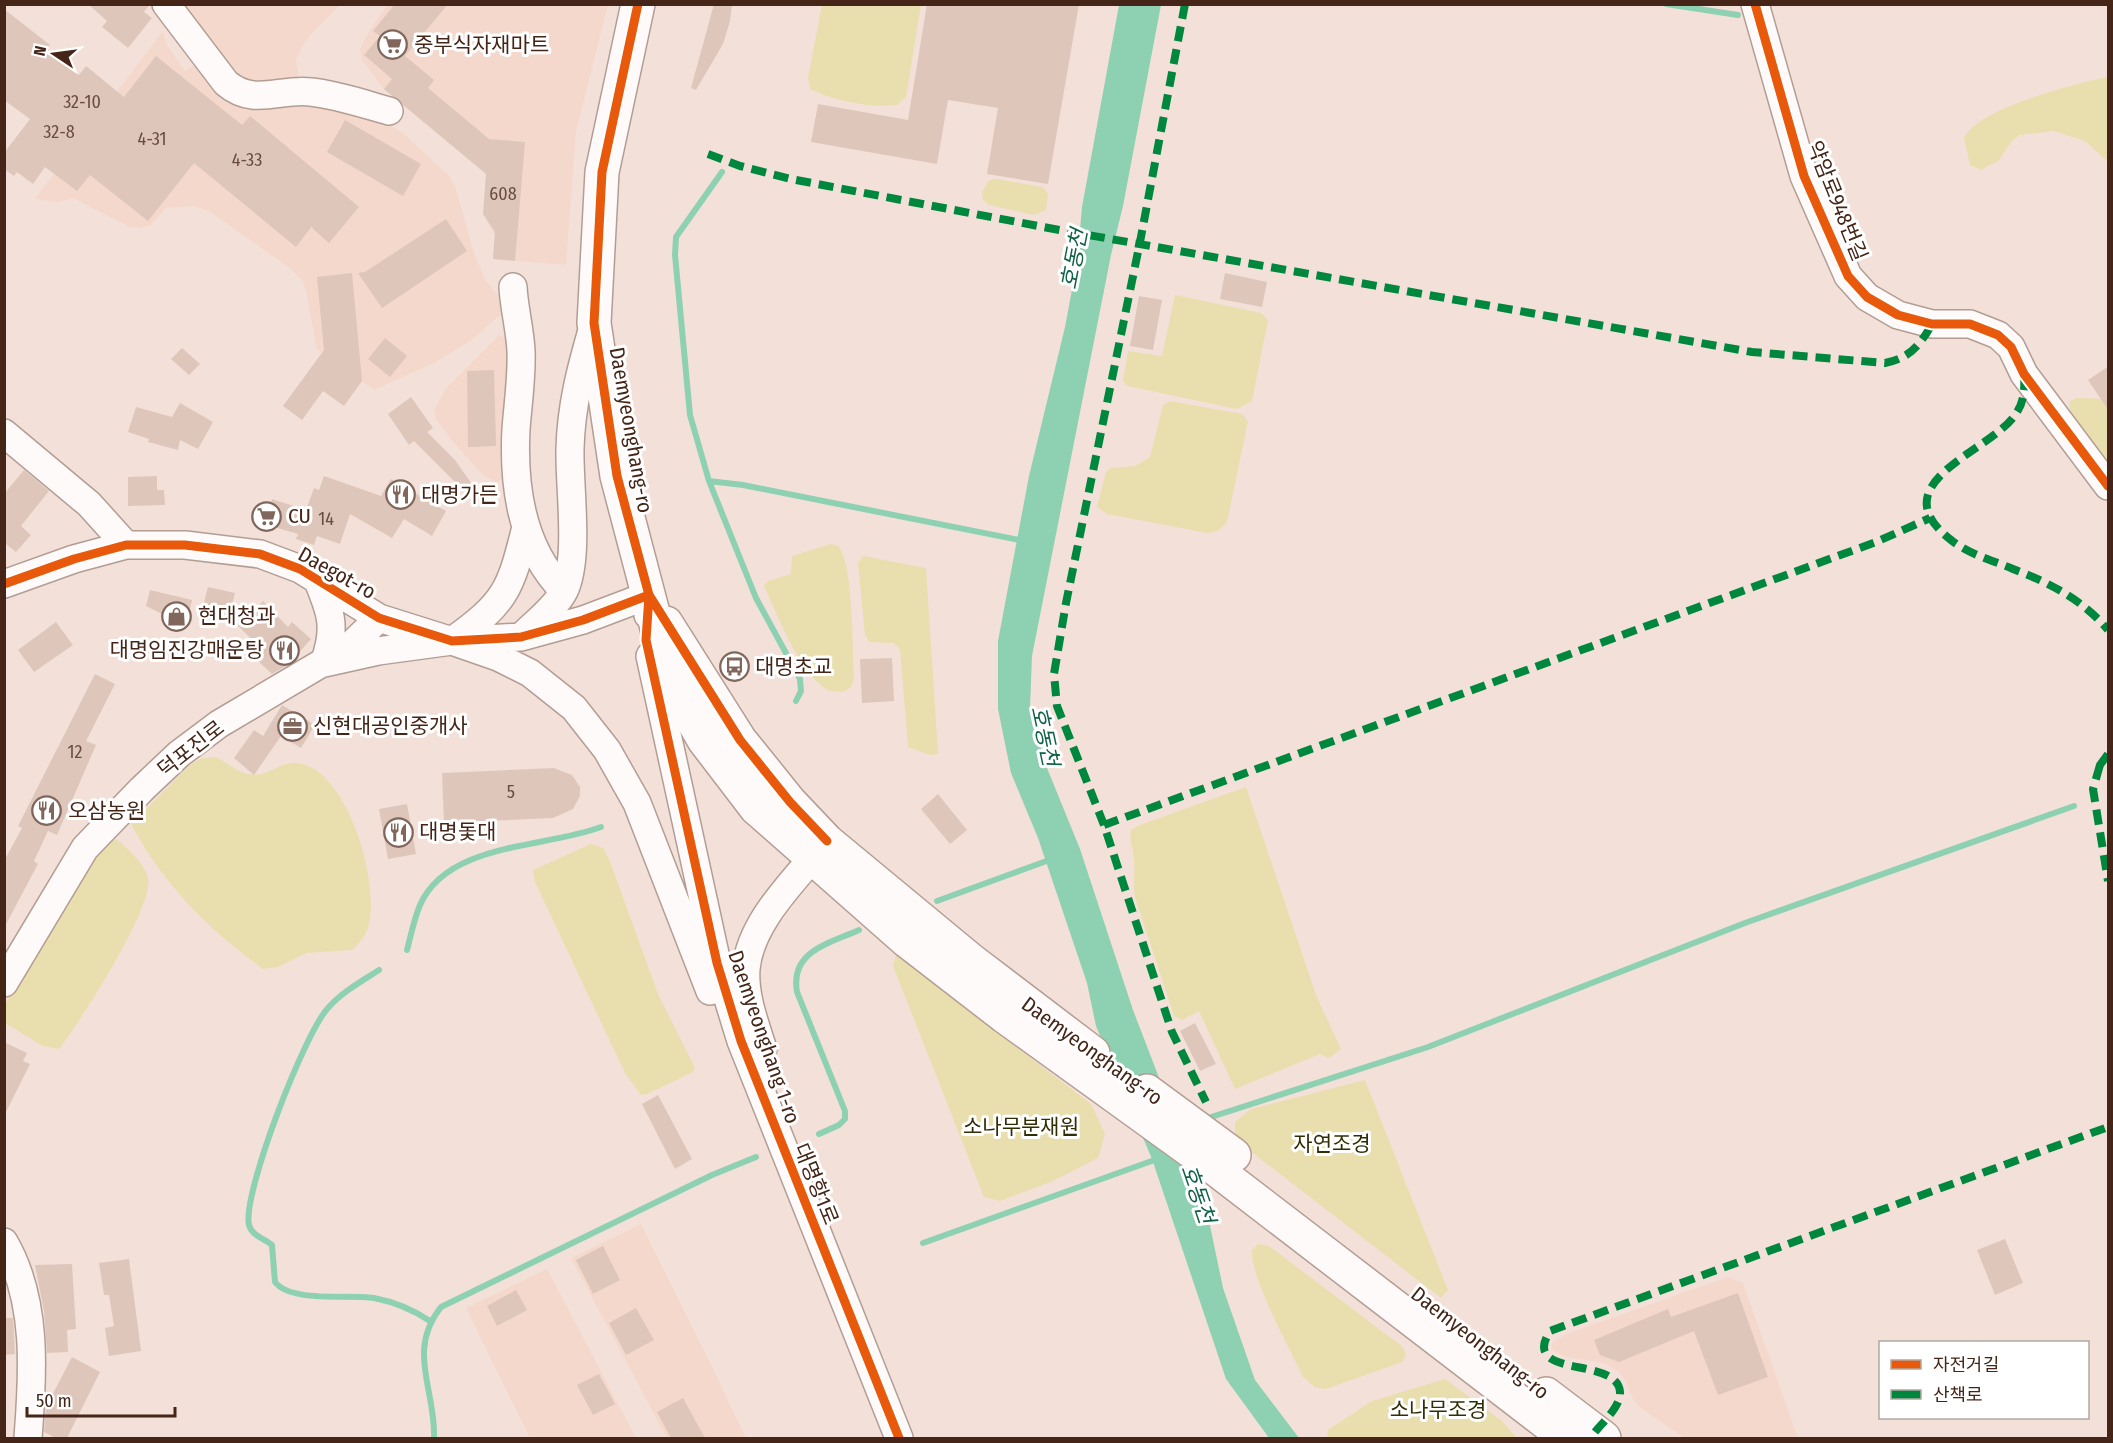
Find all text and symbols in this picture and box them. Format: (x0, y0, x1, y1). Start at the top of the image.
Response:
north arrow (24, 24, 84, 84)
supermarket icon: 중부식자재마트 (377, 29, 409, 61)
place label: 중부식자재마트 (414, 32, 549, 58)
text: N (30, 44, 50, 58)
house number: 32-10 (63, 91, 101, 113)
house number: 32-8 (43, 121, 75, 143)
house number: 4-31 (138, 128, 166, 150)
street label: 약암로948번길 (1801, 137, 1873, 265)
house number: 4-33 (232, 149, 262, 171)
house number: 608 (489, 183, 517, 205)
water label: 호동천 (1055, 224, 1094, 291)
street label: Daemyeonghang-ro (604, 345, 658, 515)
restaurant icon: 대명가든 (384, 479, 416, 511)
place label: 대명가든 (421, 482, 498, 508)
supermarket icon: CU (251, 500, 283, 532)
place label: CU (288, 503, 311, 529)
house number: 14 (318, 508, 334, 530)
street label: Daegot-ro (294, 541, 380, 605)
shop icon: 현대청과 (161, 600, 193, 632)
place label: 현대청과 (198, 603, 275, 629)
restaurant icon: 대명임진강매운탕 (269, 634, 301, 666)
place label: 대명임진강매운탕 (109, 637, 264, 663)
bus stop icon: 대명초교 (718, 651, 750, 683)
place label: 대명초교 (755, 654, 832, 680)
water label: 호동천 (1025, 703, 1065, 771)
office icon: 신현대공인중개사 (276, 710, 308, 742)
place label: 신현대공인중개사 (313, 713, 468, 739)
street label: 덕포진로 (153, 715, 229, 783)
house number: 12 (68, 741, 83, 763)
house number: 5 (507, 781, 515, 803)
restaurant icon: 오삼농원 (31, 795, 63, 827)
place label: 오삼농원 (68, 798, 145, 824)
restaurant icon: 대명돛대 (382, 816, 414, 848)
place label: 대명돛대 (419, 819, 496, 845)
street label: Daemyeonghang 1-ro (722, 947, 806, 1127)
street label: Daemyeonghang-ro (1016, 991, 1168, 1111)
park label: 소나무분재원 (963, 1114, 1079, 1140)
park label: 자연조경 (1293, 1131, 1371, 1157)
street label: 대명항1로 (788, 1140, 844, 1228)
water label: 호동천 (1175, 1161, 1222, 1230)
street label: Daemyeonghang-ro (1406, 1281, 1554, 1405)
legend (1879, 1341, 2089, 1419)
text: 자전거길 (1933, 1354, 1999, 1376)
scale bar (27, 1380, 176, 1418)
text: 산책로 (1933, 1384, 1983, 1406)
text: 50 m (36, 1390, 72, 1412)
park label: 소나무조경 (1390, 1397, 1486, 1423)

